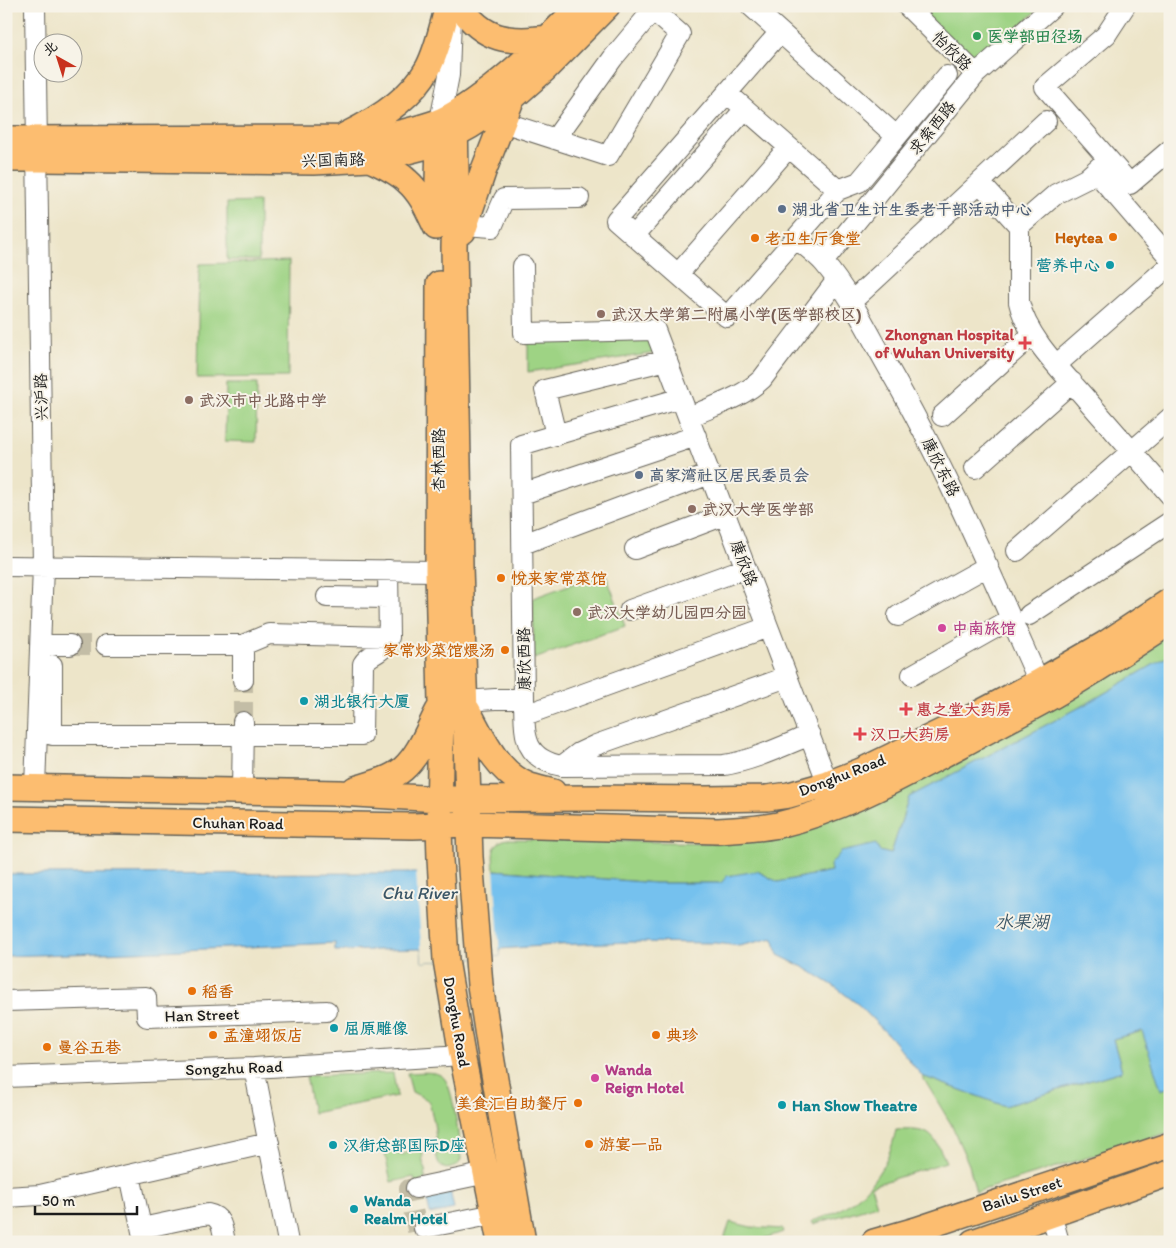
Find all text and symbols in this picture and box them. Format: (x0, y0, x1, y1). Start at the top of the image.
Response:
street label: 怡欣路 (928, 27, 976, 75)
place label: 医学部田径场 (987, 27, 1083, 46)
marker: 医学部田径场 (971, 30, 983, 42)
north arrow (32, 32, 82, 82)
text: 北 (39, 37, 61, 59)
street label: 求索西路 (904, 97, 960, 159)
street label: 兴国南路 (301, 149, 365, 171)
place label: 湖北省卫生计生委老干部活动中心 (792, 200, 1032, 219)
marker: 湖北省卫生计生委老干部活动中心 (776, 203, 788, 215)
place label: Heytea (1055, 228, 1104, 248)
place label: 老卫生厅食堂 (765, 229, 861, 248)
marker: Heytea (1107, 231, 1119, 243)
marker: 老卫生厅食堂 (749, 232, 761, 244)
place label: 营养中心 (1036, 256, 1100, 275)
marker: 营养中心 (1104, 259, 1116, 271)
place label: 武汉大学第二附属小学(医学部校区) (611, 305, 861, 325)
marker: 武汉大学第二附属小学(医学部校区) (595, 308, 607, 320)
place label: Zhongnan Hospital of Wuhan University (875, 325, 1014, 363)
marker: Zhongnan Hospital of Wuhan University (1018, 336, 1032, 350)
street label: 兴沪路 (31, 373, 51, 421)
place label: 武汉市中北路中学 (199, 391, 327, 410)
marker: 武汉市中北路中学 (183, 394, 195, 406)
street label: 杏林西路 (429, 428, 448, 492)
street label: 康欣东路 (918, 434, 964, 500)
place label: 高家湾社区居民委员会 (649, 466, 809, 485)
marker: 高家湾社区居民委员会 (633, 469, 645, 481)
place label: 武汉大学医学部 (702, 500, 814, 519)
marker: 武汉大学医学部 (686, 503, 698, 515)
street label: 康欣路 (727, 537, 761, 589)
place label: 悦来家常菜馆 (511, 569, 607, 588)
marker: 悦来家常菜馆 (495, 572, 507, 584)
place label: 武汉大学幼儿园四分园 (587, 603, 747, 622)
marker: 武汉大学幼儿园四分园 (571, 606, 583, 618)
place label: 中南旅馆 (952, 619, 1016, 638)
marker: 中南旅馆 (936, 622, 948, 634)
street label: 康欣西路 (514, 627, 534, 691)
place label: 家常炒菜馆煨汤 (383, 641, 495, 660)
marker: 家常炒菜馆煨汤 (499, 644, 511, 656)
place label: 湖北银行大厦 (314, 692, 410, 711)
marker: 湖北银行大厦 (298, 695, 310, 707)
place label: 惠之堂大药房 (916, 700, 1012, 719)
marker: 惠之堂大药房 (900, 703, 912, 715)
place label: 汉口大药房 (870, 725, 950, 744)
marker: 汉口大药房 (854, 728, 866, 740)
street label: Donghu Road (796, 750, 888, 800)
street label: Chuhan Road (192, 813, 284, 833)
water label: Chu River (381, 882, 458, 904)
water label: 水果湖 (995, 911, 1051, 933)
street label: Donghu Road (440, 975, 474, 1069)
place label: 稻香 (202, 982, 234, 1001)
marker: 稻香 (186, 985, 198, 997)
street label: Han Street (164, 1004, 240, 1026)
place label: 屈原雕像 (344, 1019, 408, 1038)
marker: 屈原雕像 (328, 1022, 340, 1034)
place label: 孟潼翊饭店 (223, 1026, 303, 1045)
place label: 典珍 (666, 1026, 698, 1045)
marker: 孟潼翊饭店 (207, 1029, 219, 1041)
marker: 典珍 (650, 1029, 662, 1041)
place label: 曼谷五巷 (57, 1038, 122, 1057)
marker: 曼谷五巷 (41, 1041, 53, 1053)
street label: Songzhu Road (185, 1057, 283, 1079)
place label: Wanda Reign Hotel (605, 1060, 684, 1098)
marker: Wanda Reign Hotel (589, 1072, 601, 1084)
place label: 美食汇自助餐厅 (456, 1094, 568, 1113)
place label: Han Show Theatre (792, 1096, 918, 1115)
marker: 美食汇自助餐厅 (572, 1097, 584, 1109)
marker: Han Show Theatre (776, 1099, 788, 1111)
place label: 游宴一品 (599, 1135, 663, 1154)
place label: 汉街总部国际D座 (343, 1136, 466, 1155)
marker: 游宴一品 (583, 1138, 595, 1150)
marker: 汉街总部国际D座 (327, 1139, 339, 1151)
street label: Bailu Street (980, 1172, 1064, 1216)
scale bar (35, 1183, 138, 1215)
place label: Wanda Realm Hotel (364, 1191, 448, 1228)
text: 50 m (42, 1192, 75, 1210)
marker: Wanda Realm Hotel (348, 1203, 360, 1215)

